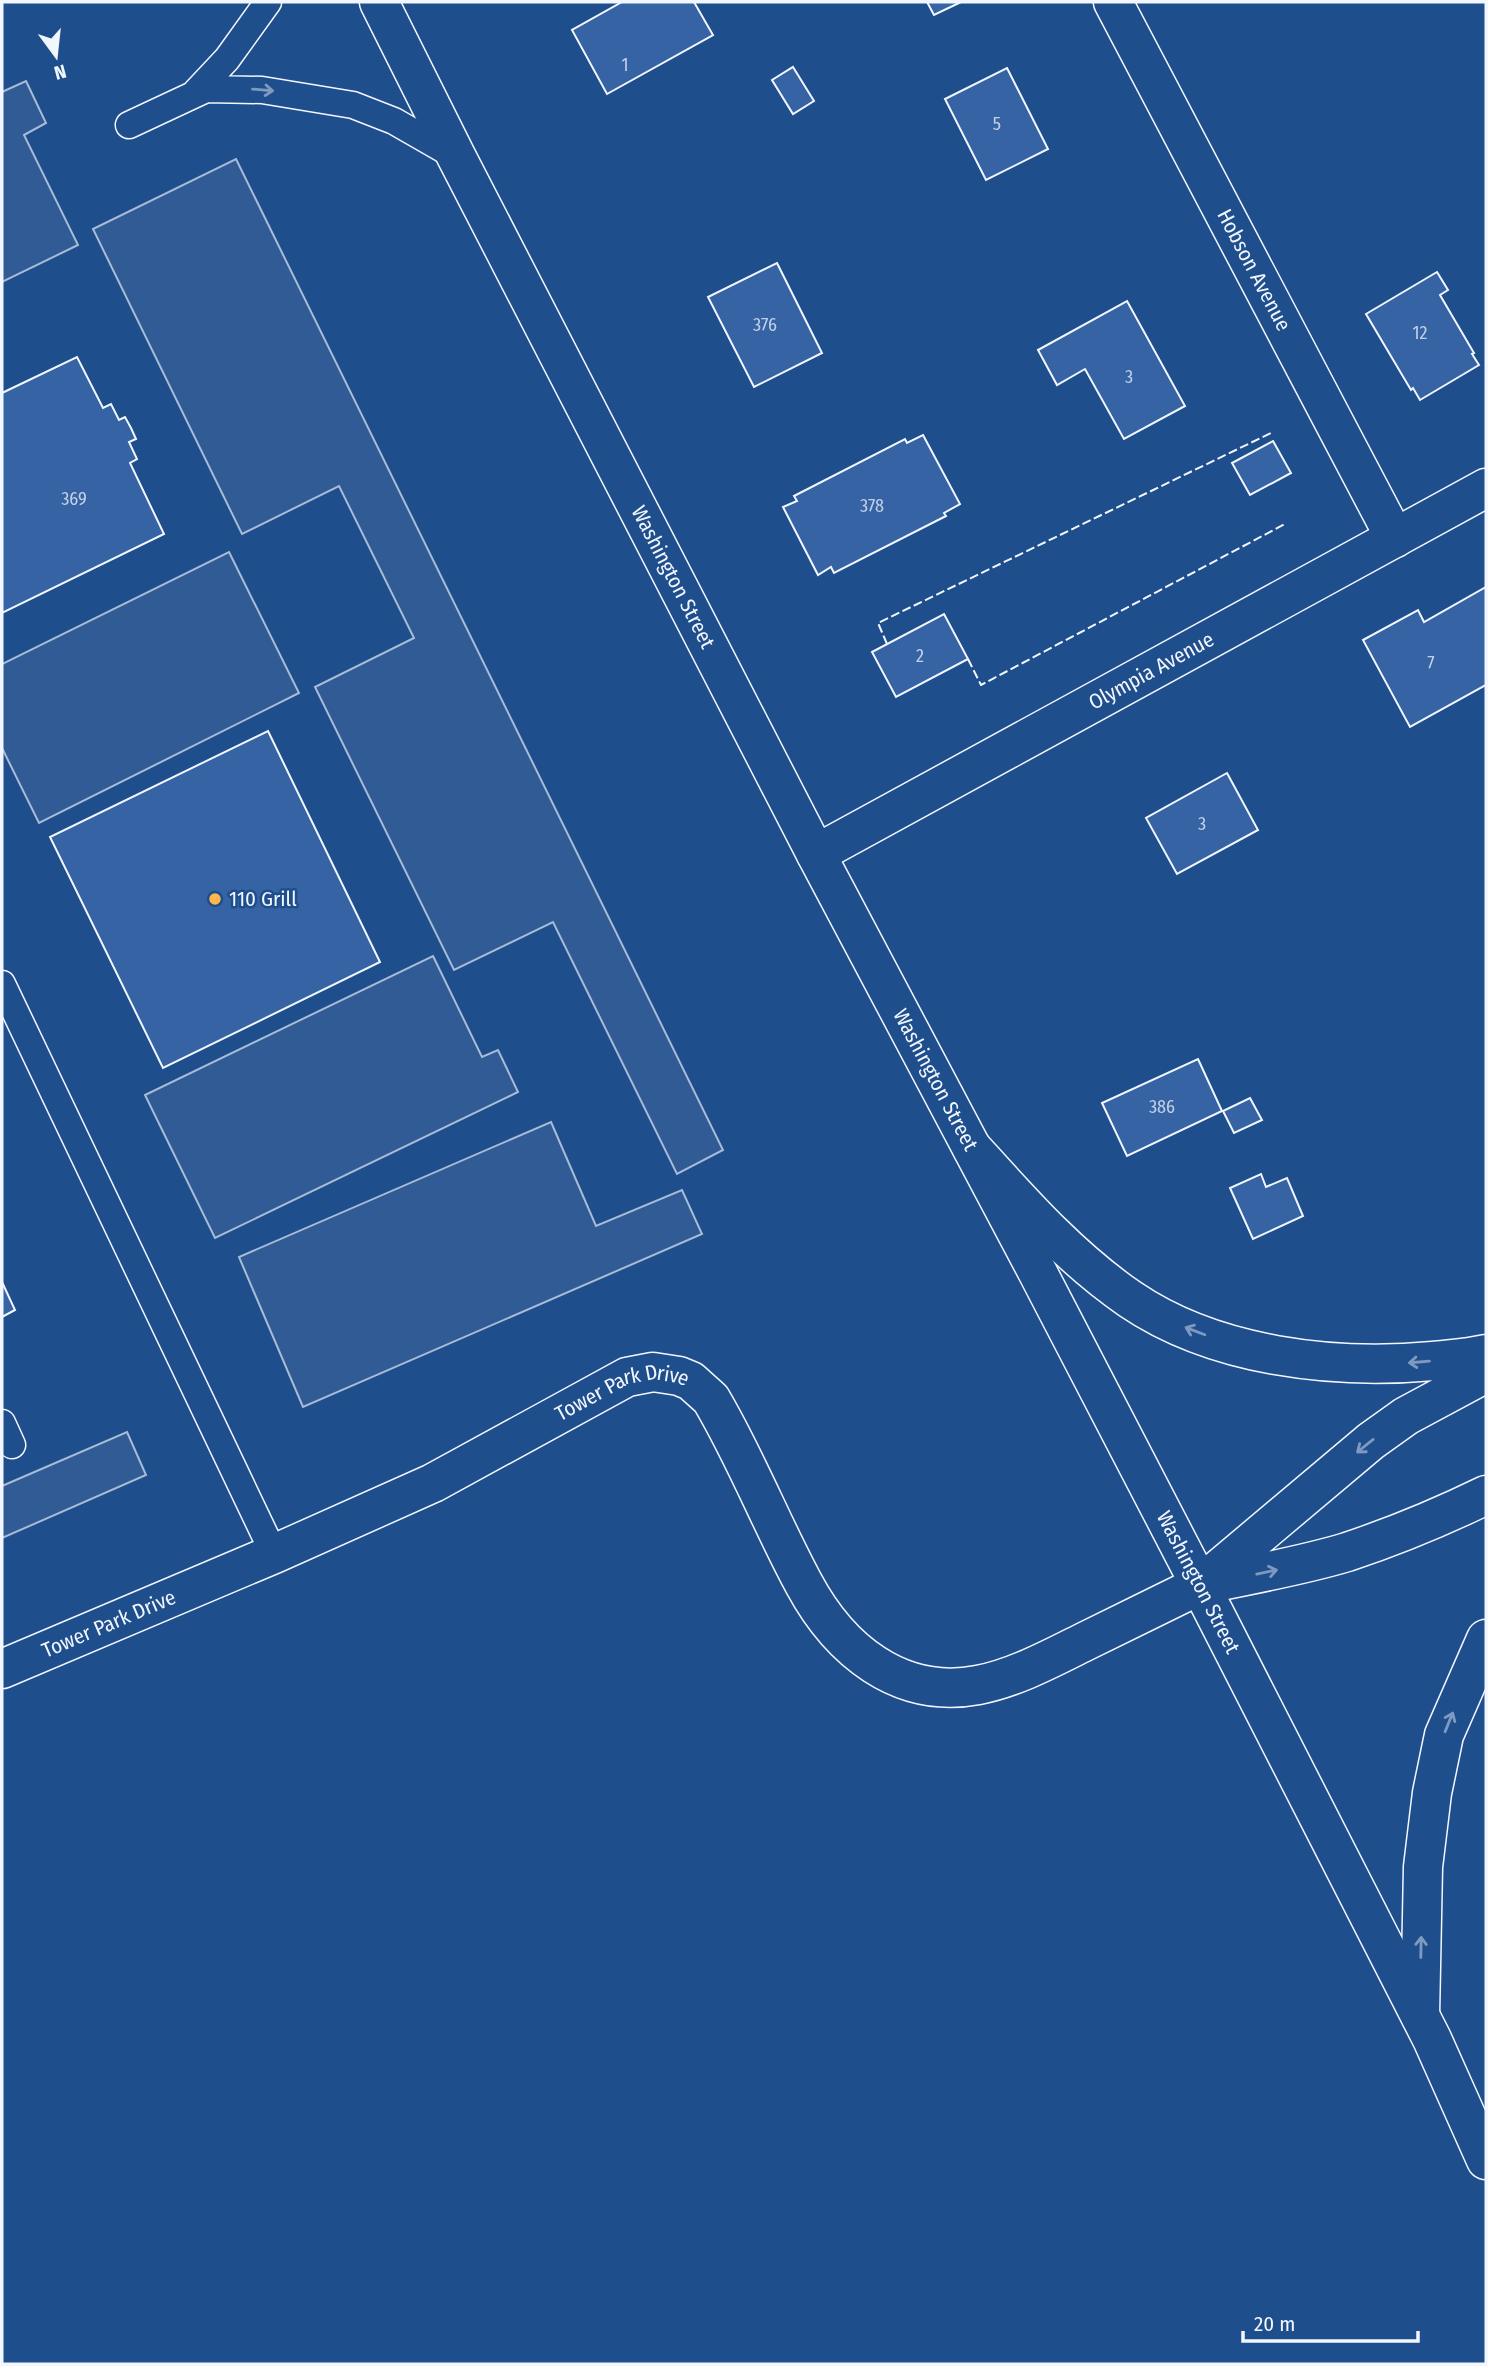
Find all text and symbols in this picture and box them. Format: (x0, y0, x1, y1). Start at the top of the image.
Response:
north arrow (21, 21, 91, 91)
house number: 1 (621, 54, 629, 76)
text: N (52, 59, 69, 85)
one-way arrow (251, 84, 274, 97)
house number: 5 (993, 113, 1001, 135)
street label: Hobson Avenue (1211, 205, 1297, 336)
house number: 376 (753, 314, 777, 336)
house number: 12 (1413, 322, 1428, 344)
house number: 3 (1125, 366, 1133, 388)
house number: 369 (61, 488, 87, 510)
house number: 378 (860, 495, 884, 517)
street label: Washington Street (626, 501, 721, 653)
street label: Olympia Avenue (1084, 626, 1218, 716)
house number: 2 (916, 645, 924, 667)
house number: 7 (1427, 652, 1435, 674)
house number: 3 (1198, 813, 1206, 835)
place label: 110 Grill (229, 886, 297, 912)
marker: 110 Grill (207, 891, 223, 907)
street label: Washington Street (887, 1004, 984, 1155)
house number: 386 (1149, 1096, 1175, 1118)
one-way arrow (1185, 1324, 1207, 1337)
one-way arrow (1408, 1356, 1430, 1369)
street label: Tower Park Drive (551, 1358, 693, 1427)
one-way arrow (1356, 1438, 1375, 1453)
street label: Washington Street (1151, 1506, 1246, 1658)
one-way arrow (1255, 1564, 1278, 1578)
street label: Tower Park Drive (38, 1584, 180, 1664)
one-way arrow (1444, 1712, 1457, 1734)
one-way arrow (1414, 1936, 1428, 1959)
scale bar (1243, 2300, 1418, 2344)
text: 20 m (1254, 2311, 1295, 2337)

